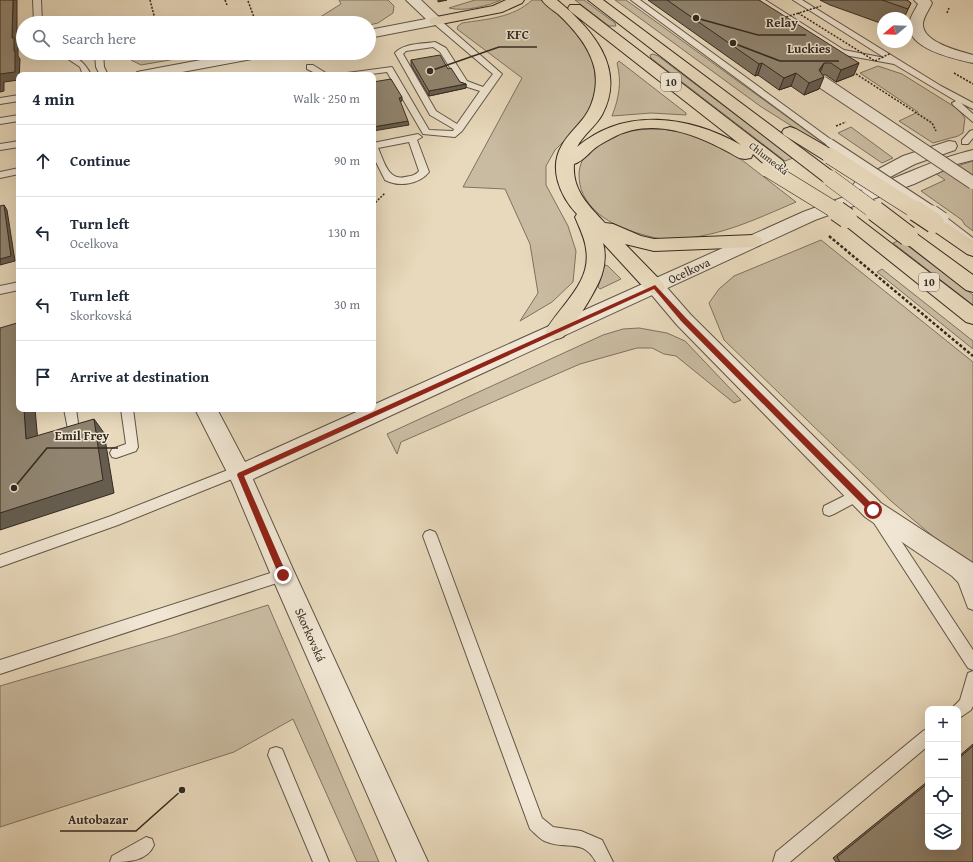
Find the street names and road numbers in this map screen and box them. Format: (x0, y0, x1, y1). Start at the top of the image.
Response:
road number: 10 (661, 73, 681, 91)
street label: Chlumecká (746, 138, 792, 179)
street label: Ocelkova (665, 253, 713, 288)
road number: 10 (919, 273, 939, 291)
street label: Skorkovská (291, 605, 330, 665)

